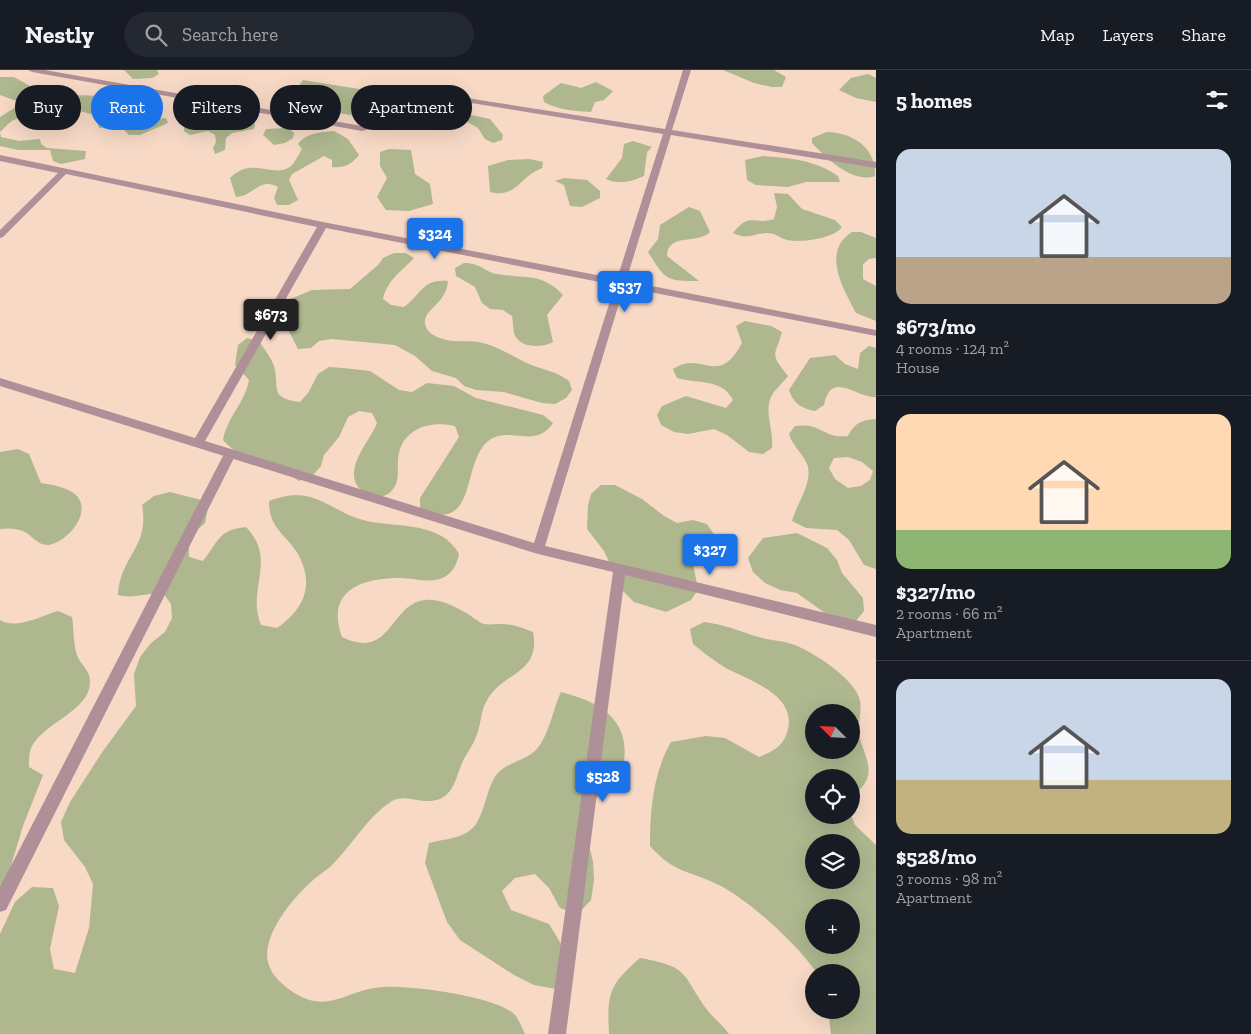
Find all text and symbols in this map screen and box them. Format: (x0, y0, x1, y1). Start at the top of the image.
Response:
search box (124, 12, 474, 57)
text: Nestly (25, 20, 94, 49)
icon: search (142, 21, 170, 49)
text: Search here (182, 23, 278, 46)
text: Map (1040, 24, 1075, 46)
text: Layers (1103, 24, 1154, 46)
text: Share (1182, 24, 1226, 46)
chip: Buy (15, 85, 81, 130)
chip: Rent (91, 85, 163, 130)
chip: Filters (173, 85, 260, 130)
chip: New (270, 85, 341, 130)
chip: Apartment (351, 85, 472, 130)
icon: filters (1203, 86, 1231, 114)
text: 5 homes (896, 88, 972, 113)
icon: home (1019, 181, 1109, 271)
pin: $324 (405, 218, 465, 260)
text: $324 (418, 224, 452, 243)
pin: $537 (595, 270, 655, 313)
text: $537 (609, 277, 641, 296)
pin: $673 (241, 298, 301, 341)
text: $673 (255, 305, 287, 324)
text: $673/mo (896, 314, 976, 339)
text: 4 rooms · 124 m² (896, 339, 1009, 358)
text: House (896, 358, 939, 377)
icon: home (1019, 447, 1109, 537)
pin: $327 (680, 534, 740, 576)
text: $327 (694, 540, 726, 559)
text: $327/mo (896, 579, 975, 604)
text: 2 rooms · 66 m² (896, 604, 1003, 623)
text: Apartment (896, 623, 972, 642)
north arrow (805, 704, 860, 759)
map controls (805, 704, 860, 1019)
icon: home (1019, 712, 1109, 802)
pin: $528 (573, 760, 633, 803)
text: $528 (586, 767, 620, 786)
button: locate (805, 769, 860, 824)
button: layers (805, 834, 860, 889)
text: $528/mo (896, 844, 977, 869)
text: 3 rooms · 98 m² (896, 869, 1002, 888)
text: Apartment (896, 888, 972, 907)
button: + (805, 899, 860, 954)
button: − (805, 964, 860, 1019)

